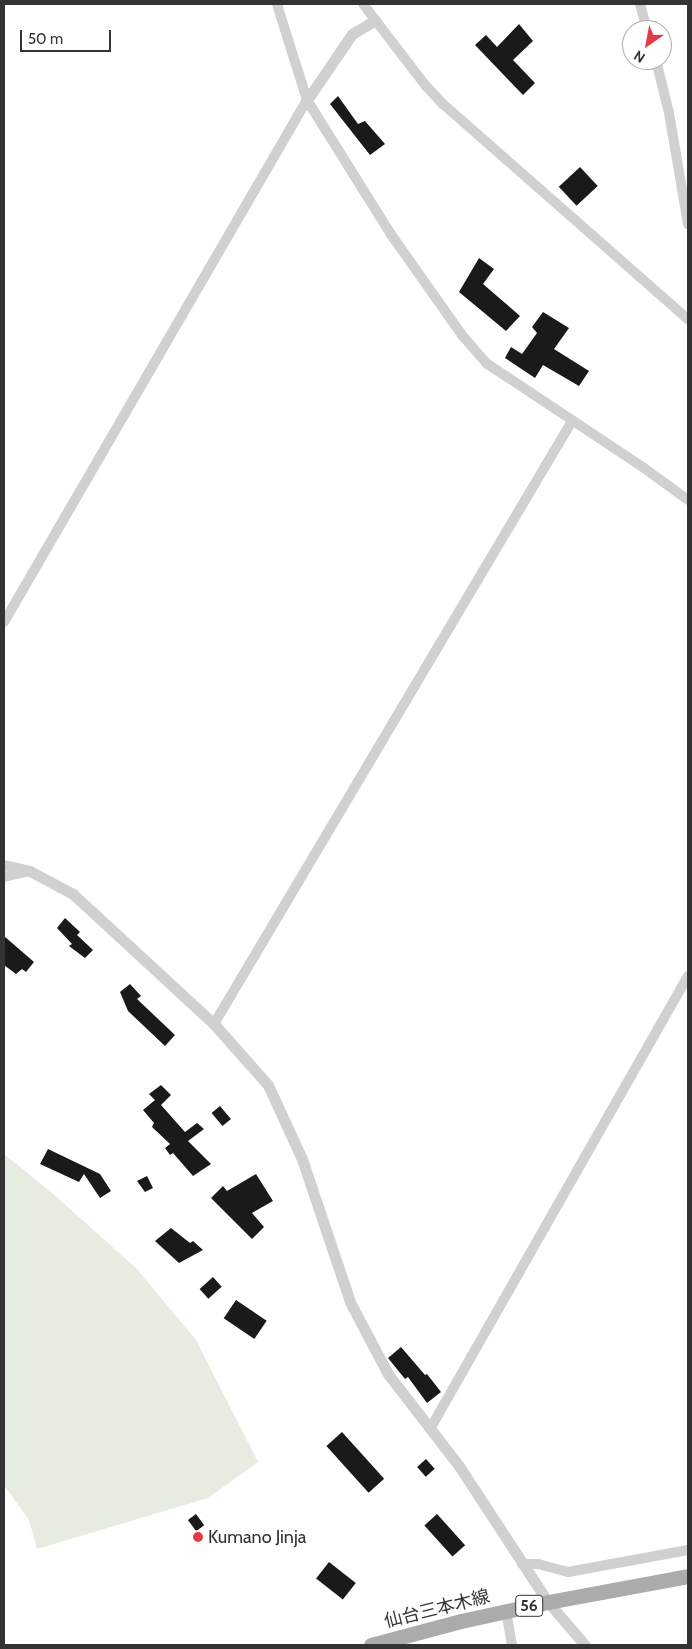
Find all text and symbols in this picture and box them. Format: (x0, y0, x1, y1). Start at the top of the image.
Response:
scale bar (22, 20, 114, 52)
north arrow (622, 20, 672, 70)
text: 50 m (28, 30, 63, 48)
text: N (630, 46, 648, 67)
place label: Kumano Jinja (208, 1526, 306, 1548)
marker: Kumano Jinja (192, 1531, 204, 1543)
street label: 仙台三本木線 (382, 1585, 492, 1633)
road number: 56 (514, 1592, 544, 1620)

